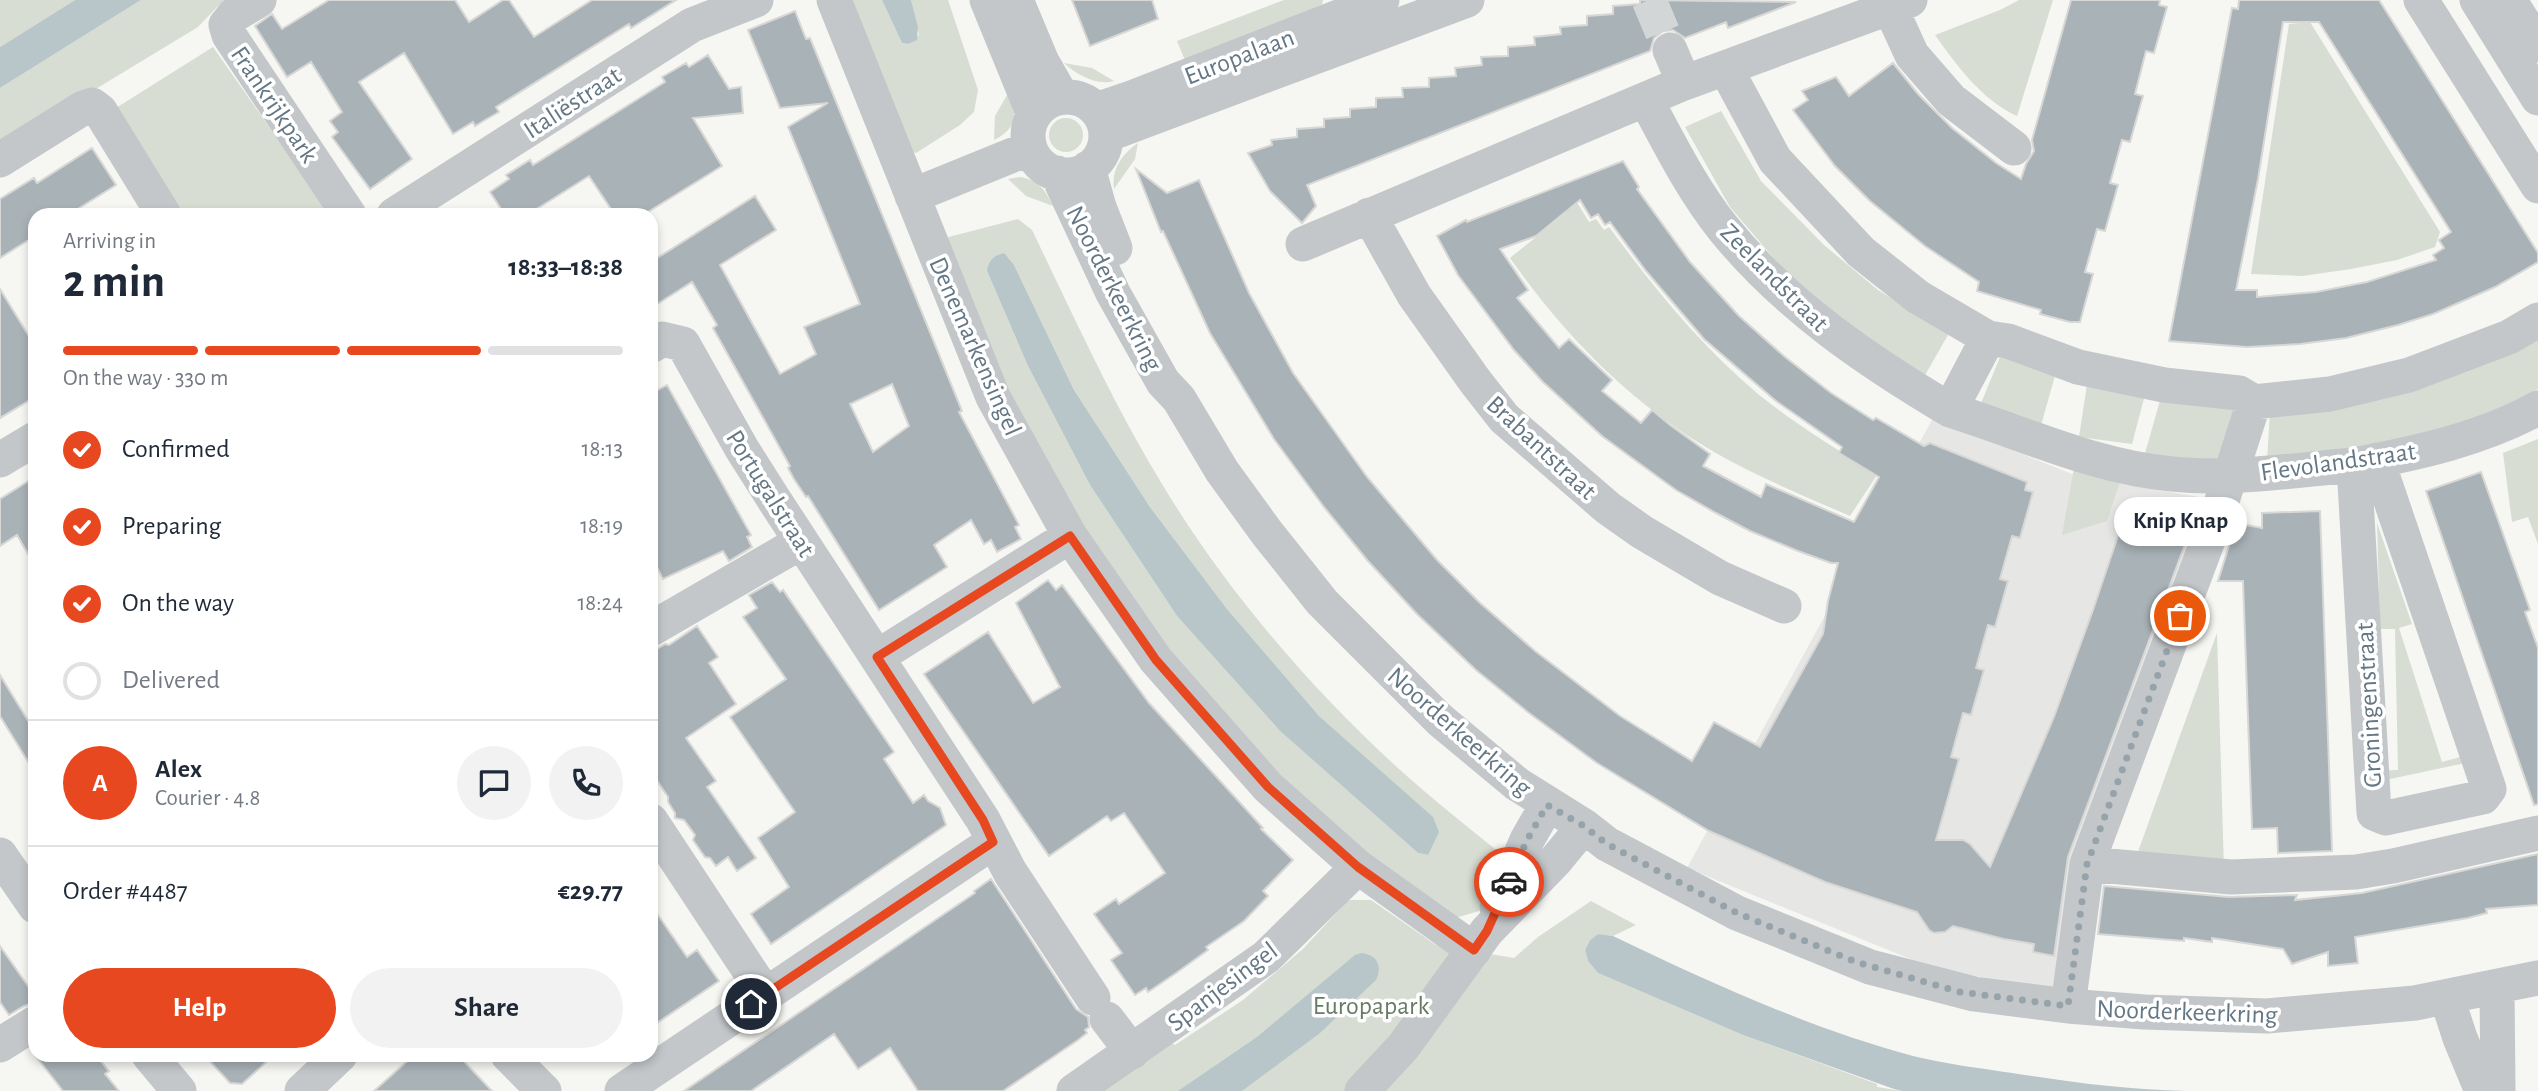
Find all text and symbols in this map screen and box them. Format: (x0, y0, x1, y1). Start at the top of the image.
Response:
street label: Europalaan (1181, 24, 1298, 90)
street label: Frankrijkpark (226, 42, 323, 168)
street label: Italiëstraat (519, 62, 626, 144)
street label: Noorderkeerkring (1061, 202, 1167, 375)
street label: Zeelandstraat (1715, 219, 1833, 337)
text: Arriving in (63, 230, 156, 253)
street label: Denemarkensingel (924, 253, 1026, 440)
text: 18:33–18:38 (508, 254, 623, 280)
text: 2 min (63, 259, 165, 305)
text: On the way · 330 m (63, 367, 228, 390)
street label: Brabantstraat (1482, 391, 1601, 505)
street label: Portugalstraat (721, 426, 819, 561)
icon: check (63, 431, 101, 469)
text: Confirmed (122, 436, 230, 462)
text: 18:13 (582, 438, 623, 461)
street label: Flevolandstraat (2259, 438, 2417, 486)
callout: Knip Knap (2114, 497, 2246, 546)
icon: check (63, 508, 101, 546)
text: Knip Knap (2133, 510, 2228, 533)
text: Preparing (122, 513, 221, 539)
text: 18:19 (580, 515, 623, 538)
icon: check (63, 585, 101, 623)
pin (2150, 586, 2210, 646)
text: On the way (122, 590, 234, 616)
text: 18:24 (577, 592, 623, 615)
icon: bag (2161, 597, 2199, 635)
street label: Groningenstraat (2352, 622, 2386, 788)
street label: Noorderkeerkring (1382, 662, 1537, 801)
text: Delivered (122, 667, 220, 693)
button: chat (457, 746, 531, 820)
button: phone (549, 746, 623, 820)
text: Alex (155, 756, 202, 782)
text: A (92, 770, 108, 796)
text: Courier · 4.8 (155, 787, 260, 810)
courier (1474, 847, 1544, 917)
icon: car (1490, 863, 1528, 901)
text: Order #4487 (63, 878, 188, 904)
text: €29.77 (558, 878, 623, 904)
street label: Spanjesingel (1163, 937, 1282, 1036)
button: Help (63, 968, 336, 1048)
button: Share (350, 968, 623, 1048)
pin (721, 974, 781, 1034)
icon: home (732, 985, 770, 1023)
park label: Europapark (1313, 993, 1429, 1019)
street label: Noorderkeerkring (2096, 996, 2278, 1028)

